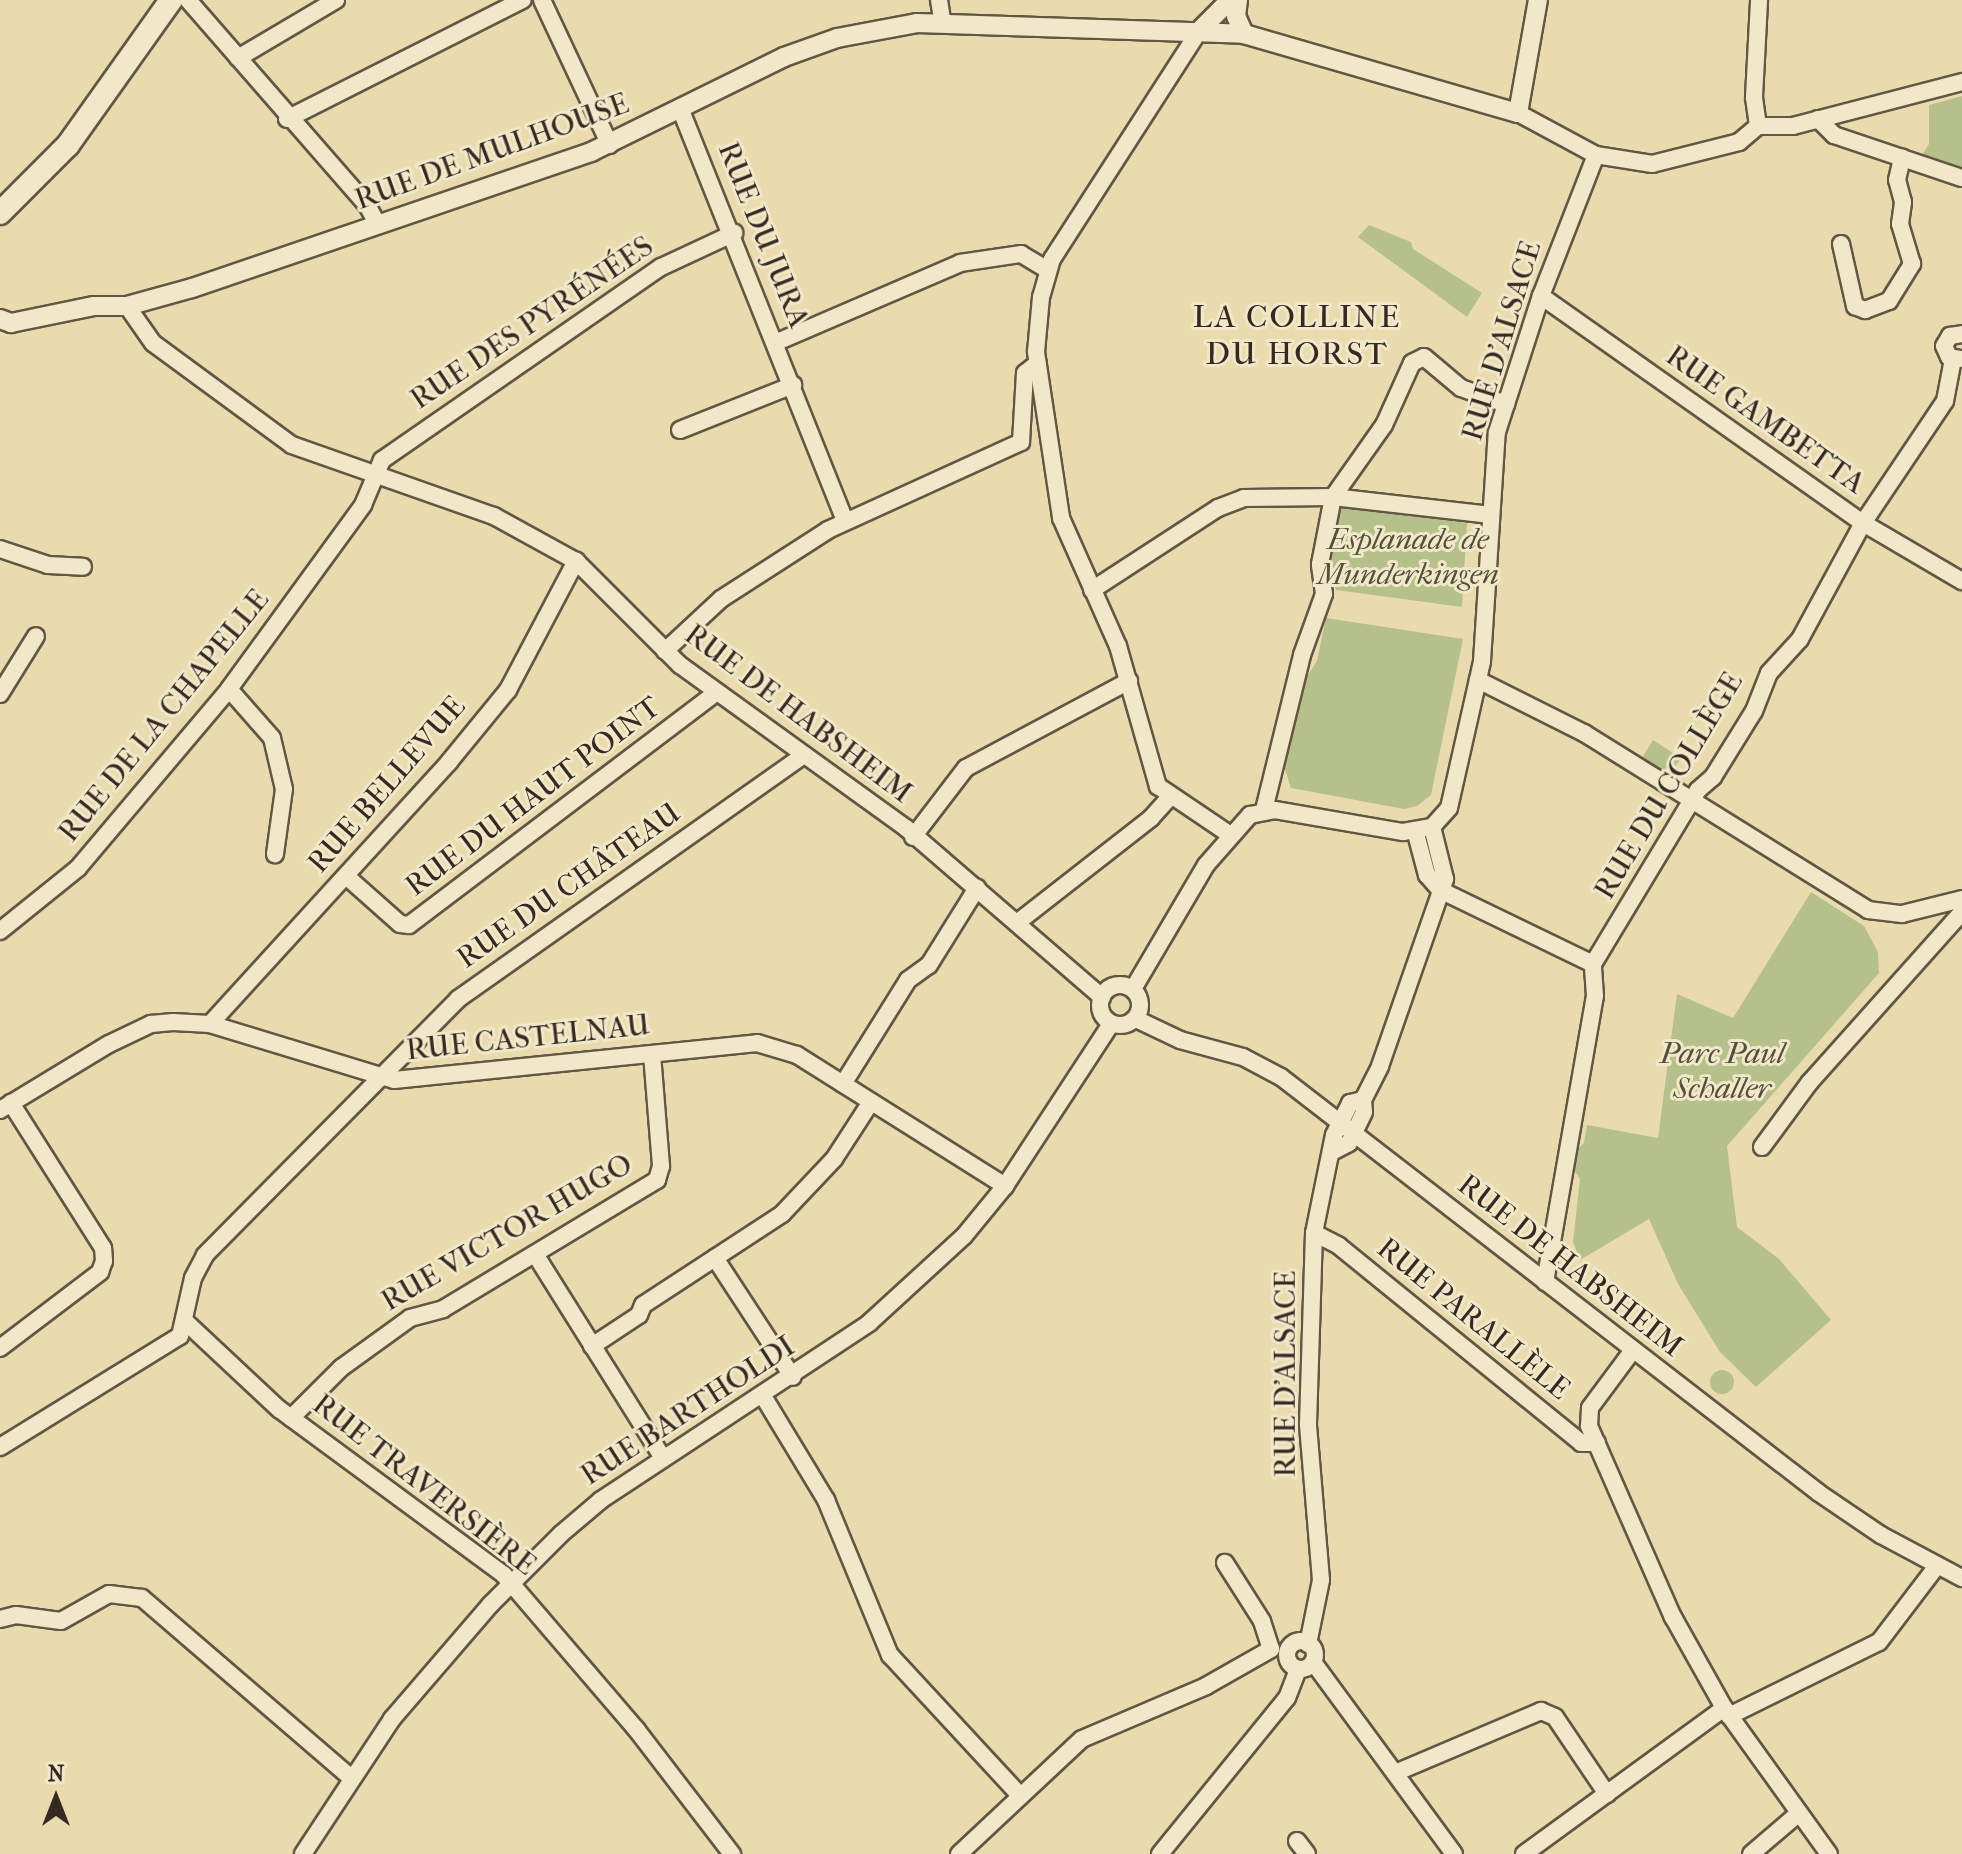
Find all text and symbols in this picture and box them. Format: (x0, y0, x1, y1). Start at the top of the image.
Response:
street label: RUE DE MULHOUSE (350, 86, 634, 218)
street label: RUE DU JURA (709, 137, 817, 333)
street label: RUE DES PYRÉNÉES (404, 228, 660, 418)
street label: RUE D'ALSACE (1455, 237, 1549, 445)
district label: LA COLLINE DU HORST (1193, 299, 1401, 374)
street label: RUE GAMBETTA (1659, 338, 1871, 502)
park label: Esplanade de Munderkingen (1317, 522, 1499, 592)
street label: RUE DE LA CHAPELLE (51, 582, 277, 850)
street label: RUE DE HABSHEIM (677, 617, 919, 811)
street label: RUE DU COLLÈGE (1587, 666, 1751, 906)
street label: RUE BELLEVUE (301, 689, 473, 881)
street label: RUE DU HAUT POINT (399, 690, 667, 904)
street label: RUE DU CHÂTEAU (450, 795, 688, 977)
street label: RUE CASTELNAU (404, 1007, 652, 1069)
park label: Parc Paul Schaller (1660, 1036, 1784, 1106)
street label: RUE VICTOR HUGO (375, 1147, 639, 1319)
street label: RUE DE HABSHEIM (1450, 1167, 1690, 1365)
street label: RUE PARALLÈLE (1370, 1230, 1576, 1408)
street label: RUE D'ALSACE (1268, 1270, 1304, 1478)
street label: RUE BARTHOLDI (574, 1328, 802, 1494)
street label: RUE TRAVERSIÈRE (305, 1387, 543, 1583)
north arrow (16, 1758, 96, 1838)
text: N (48, 1761, 64, 1787)

